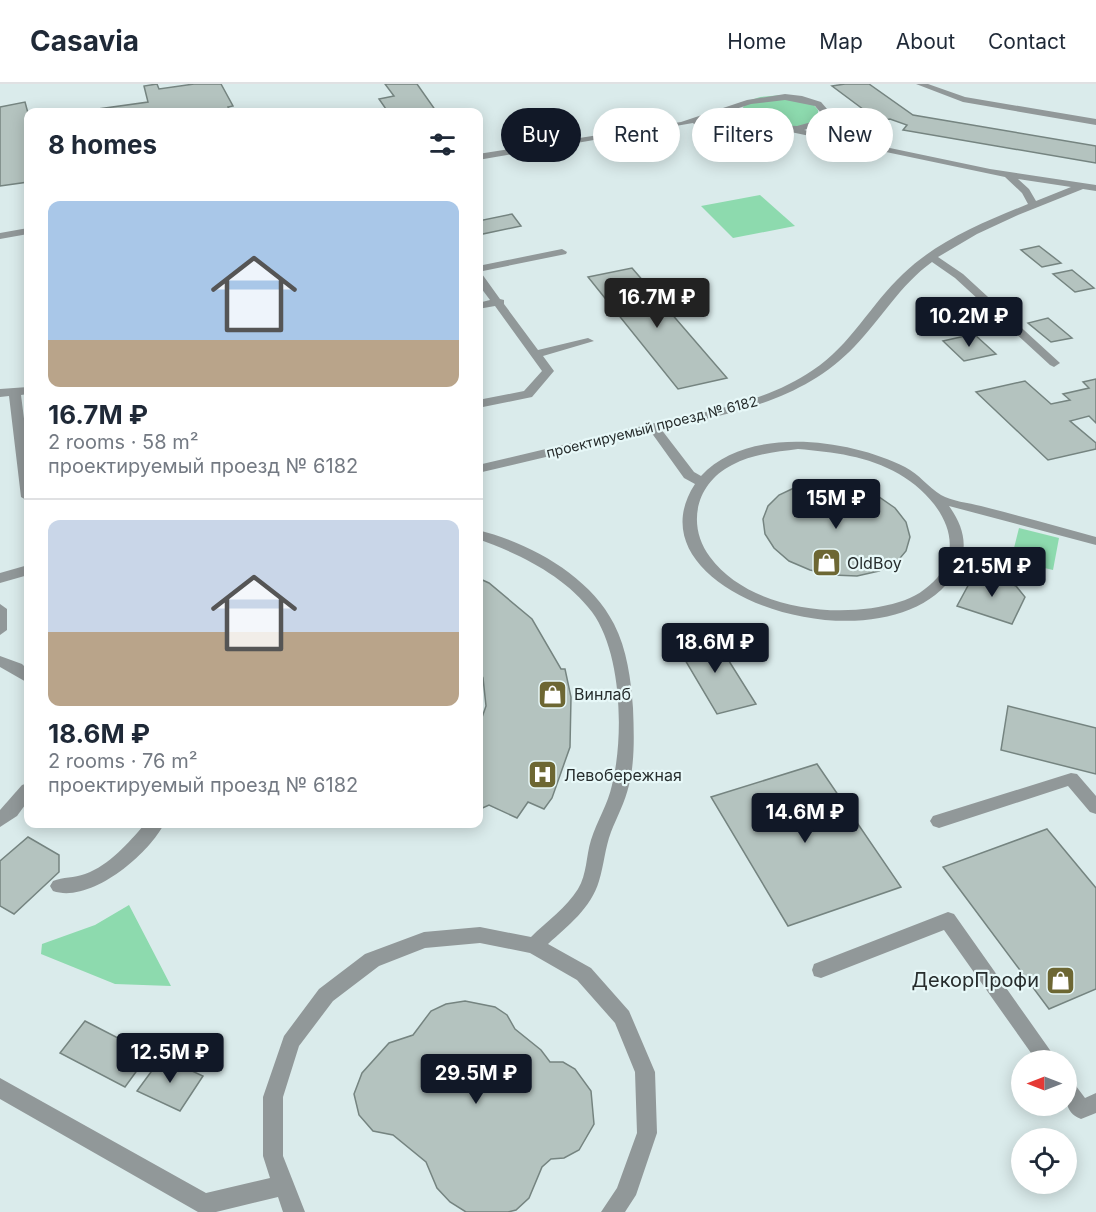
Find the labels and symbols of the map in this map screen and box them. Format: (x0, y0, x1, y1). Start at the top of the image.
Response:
pin: 16.7M ₽ (602, 278, 712, 329)
pin: 10.2M ₽ (914, 297, 1024, 348)
street label: проектируемый проезд № 6182 (544, 392, 759, 461)
pin: 15M ₽ (794, 479, 878, 530)
shop icon: OldBoy (810, 547, 842, 579)
pin: 21.5M ₽ (937, 547, 1047, 598)
place label: OldBoy (847, 553, 902, 573)
pin: 18.6M ₽ (660, 623, 770, 674)
shop icon: Винлаб (537, 678, 569, 710)
place label: Винлаб (574, 684, 631, 704)
hospital icon: Левобережная (527, 759, 559, 791)
place label: Левобережная (564, 765, 682, 785)
pin: 14.6M ₽ (750, 793, 860, 844)
shop icon: ДекорПрофи (1044, 964, 1076, 996)
place label: ДекорПрофи (912, 968, 1039, 992)
pin: 12.5M ₽ (115, 1033, 225, 1084)
north arrow (1011, 1050, 1077, 1116)
pin: 29.5M ₽ (421, 1054, 531, 1105)

